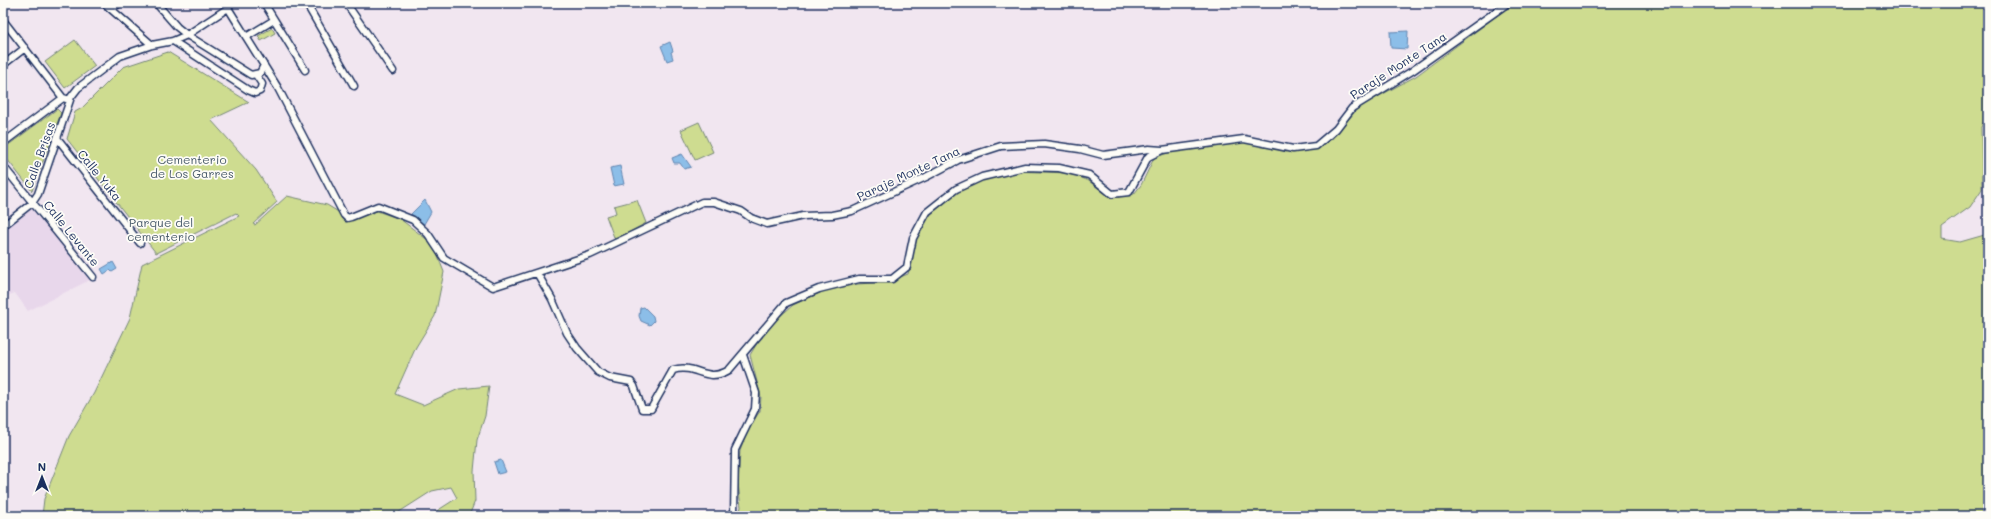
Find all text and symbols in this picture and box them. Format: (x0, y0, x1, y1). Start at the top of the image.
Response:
street label: Paraje Monte Tana (1347, 28, 1449, 102)
street label: Calle Brisas (20, 119, 58, 190)
street label: Paraje Monte Tana (854, 142, 962, 204)
street label: Calle Yuka (74, 146, 126, 204)
park label: Cementerio de Los Garres (150, 151, 234, 181)
street label: Calle Levante (41, 197, 103, 269)
park label: Parque del cementerio (127, 214, 195, 244)
north arrow (22, 457, 62, 497)
text: N (38, 459, 46, 474)

